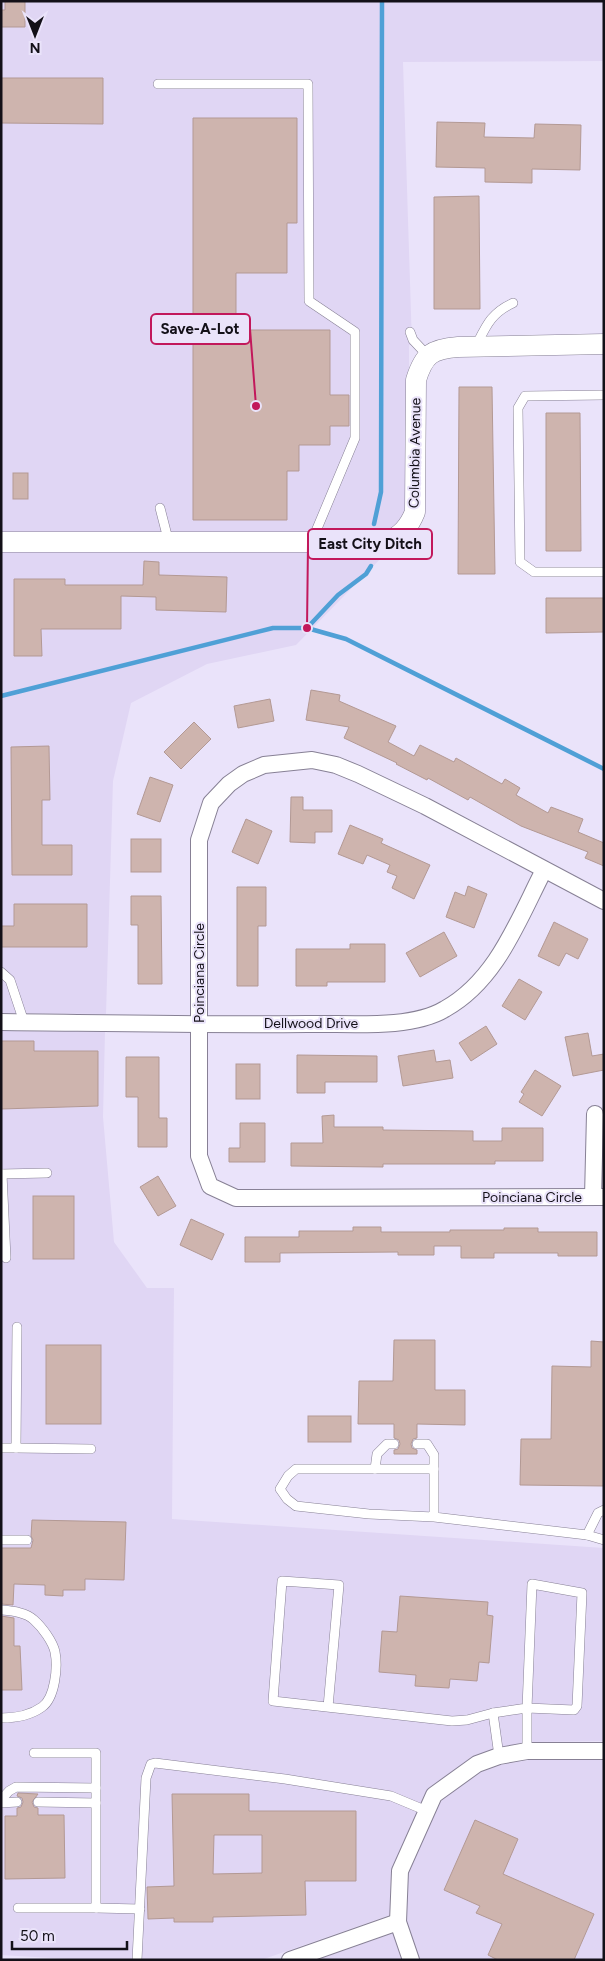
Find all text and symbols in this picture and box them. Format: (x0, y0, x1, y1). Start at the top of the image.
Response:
north arrow (10, 10, 60, 60)
text: N (30, 39, 40, 56)
callout: Save-A-Lot (151, 314, 250, 344)
text: Save-A-Lot (160, 320, 240, 338)
street label: Columbia Avenue (406, 397, 424, 508)
callout: East City Ditch (308, 529, 432, 559)
text: East City Ditch (318, 535, 422, 553)
street label: Poinciana Circle (191, 923, 208, 1023)
street label: Dellwood Drive (264, 1015, 359, 1032)
street label: Poinciana Circle (482, 1189, 582, 1206)
scale bar (12, 1918, 128, 1950)
text: 50 m (20, 1927, 55, 1945)

